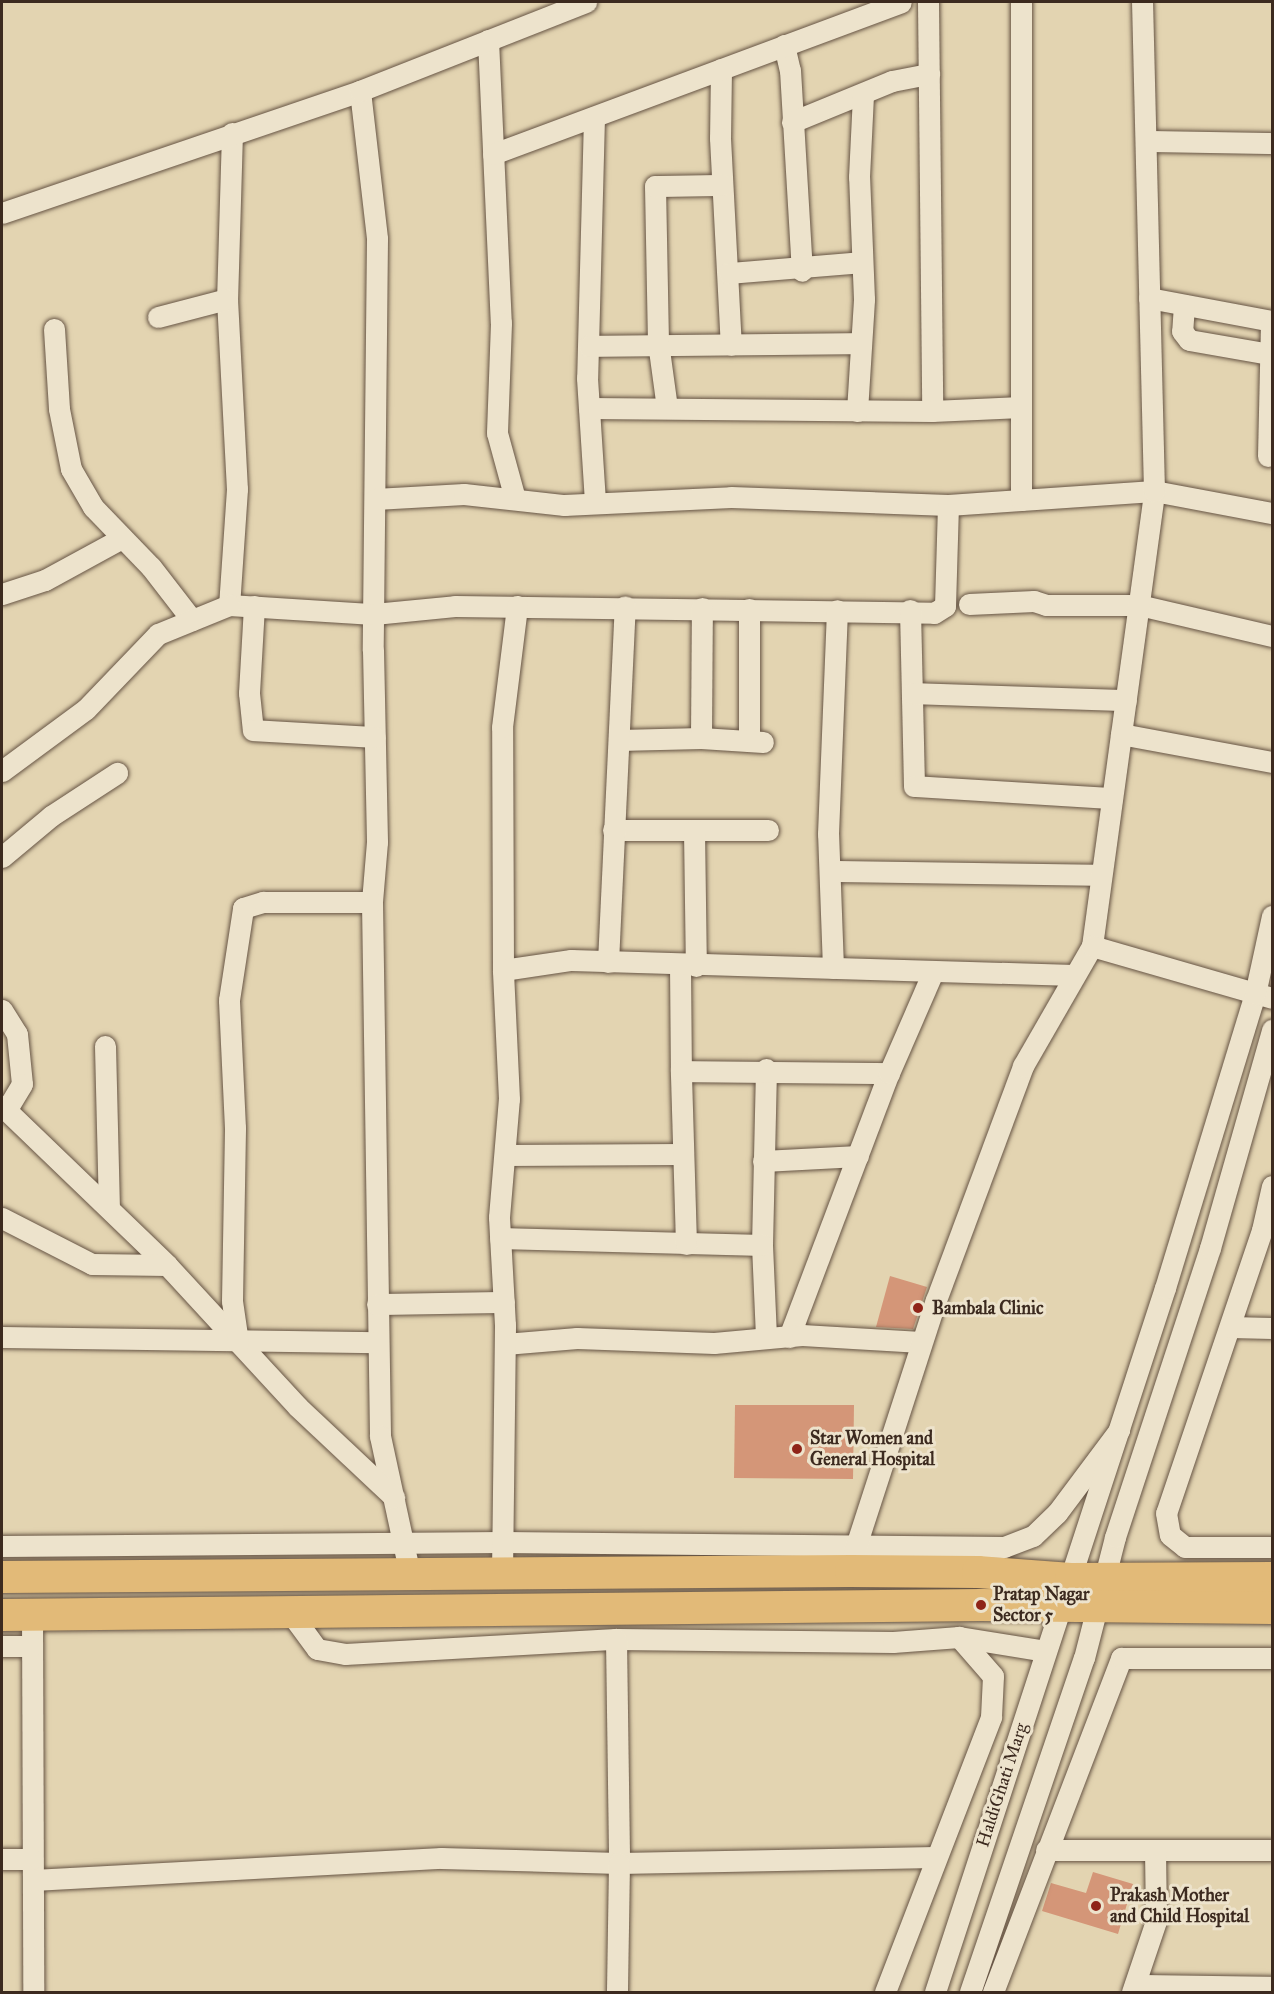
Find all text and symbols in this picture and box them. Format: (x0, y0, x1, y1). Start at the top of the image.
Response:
place label: Bambala Clinic (932, 1297, 1044, 1319)
marker: Bambala Clinic (909, 1299, 927, 1317)
place label: Star Women and General Hospital (810, 1428, 935, 1470)
marker: Star Women and General Hospital (788, 1440, 806, 1458)
place label: Pratap Nagar Sector 5 (993, 1584, 1090, 1626)
marker: Pratap Nagar Sector 5 (974, 1598, 988, 1612)
street label: HaldiGhati Marg (972, 1720, 1032, 1850)
place label: Prakash Mother and Child Hospital (1110, 1885, 1249, 1928)
marker: Prakash Mother and Child Hospital (1087, 1897, 1105, 1915)

